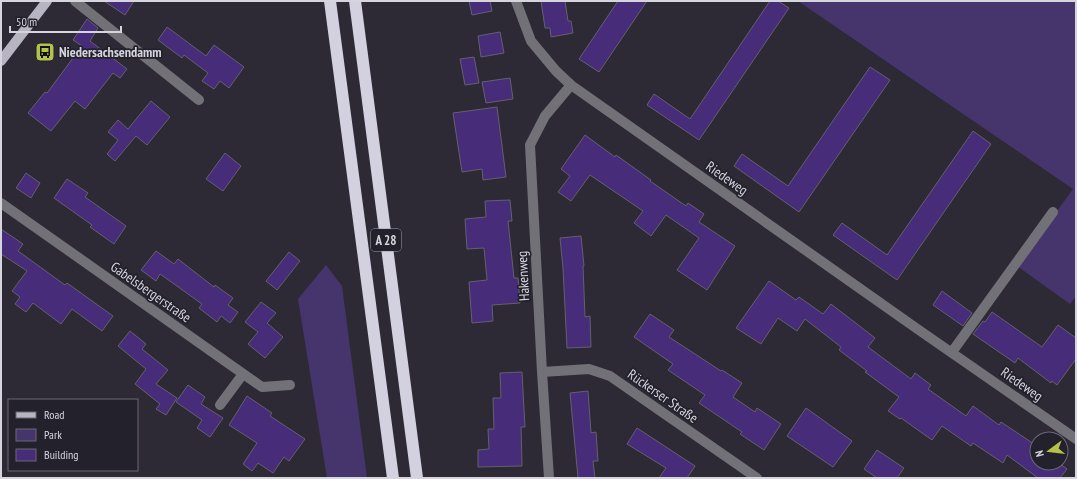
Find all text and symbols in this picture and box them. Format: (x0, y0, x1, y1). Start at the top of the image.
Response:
scale bar (10, 8, 121, 34)
text: 50 m (16, 14, 37, 29)
bus stop icon: Niedersachsendamm (34, 41, 56, 63)
place label: Niedersachsendamm (59, 43, 162, 61)
street label: Riedeweg (703, 157, 751, 199)
road number: A 28 (371, 229, 401, 251)
street label: Hakenweg (513, 250, 533, 302)
street label: Gabelsbergerstraße (107, 258, 195, 327)
street label: Riedeweg (998, 363, 1046, 405)
street label: Rückerser Straße (624, 365, 702, 427)
legend (8, 399, 138, 471)
text: Road (44, 407, 64, 422)
text: Park (44, 427, 62, 442)
north arrow (1029, 431, 1069, 471)
text: Building (44, 447, 79, 462)
text: N (1032, 449, 1047, 458)

